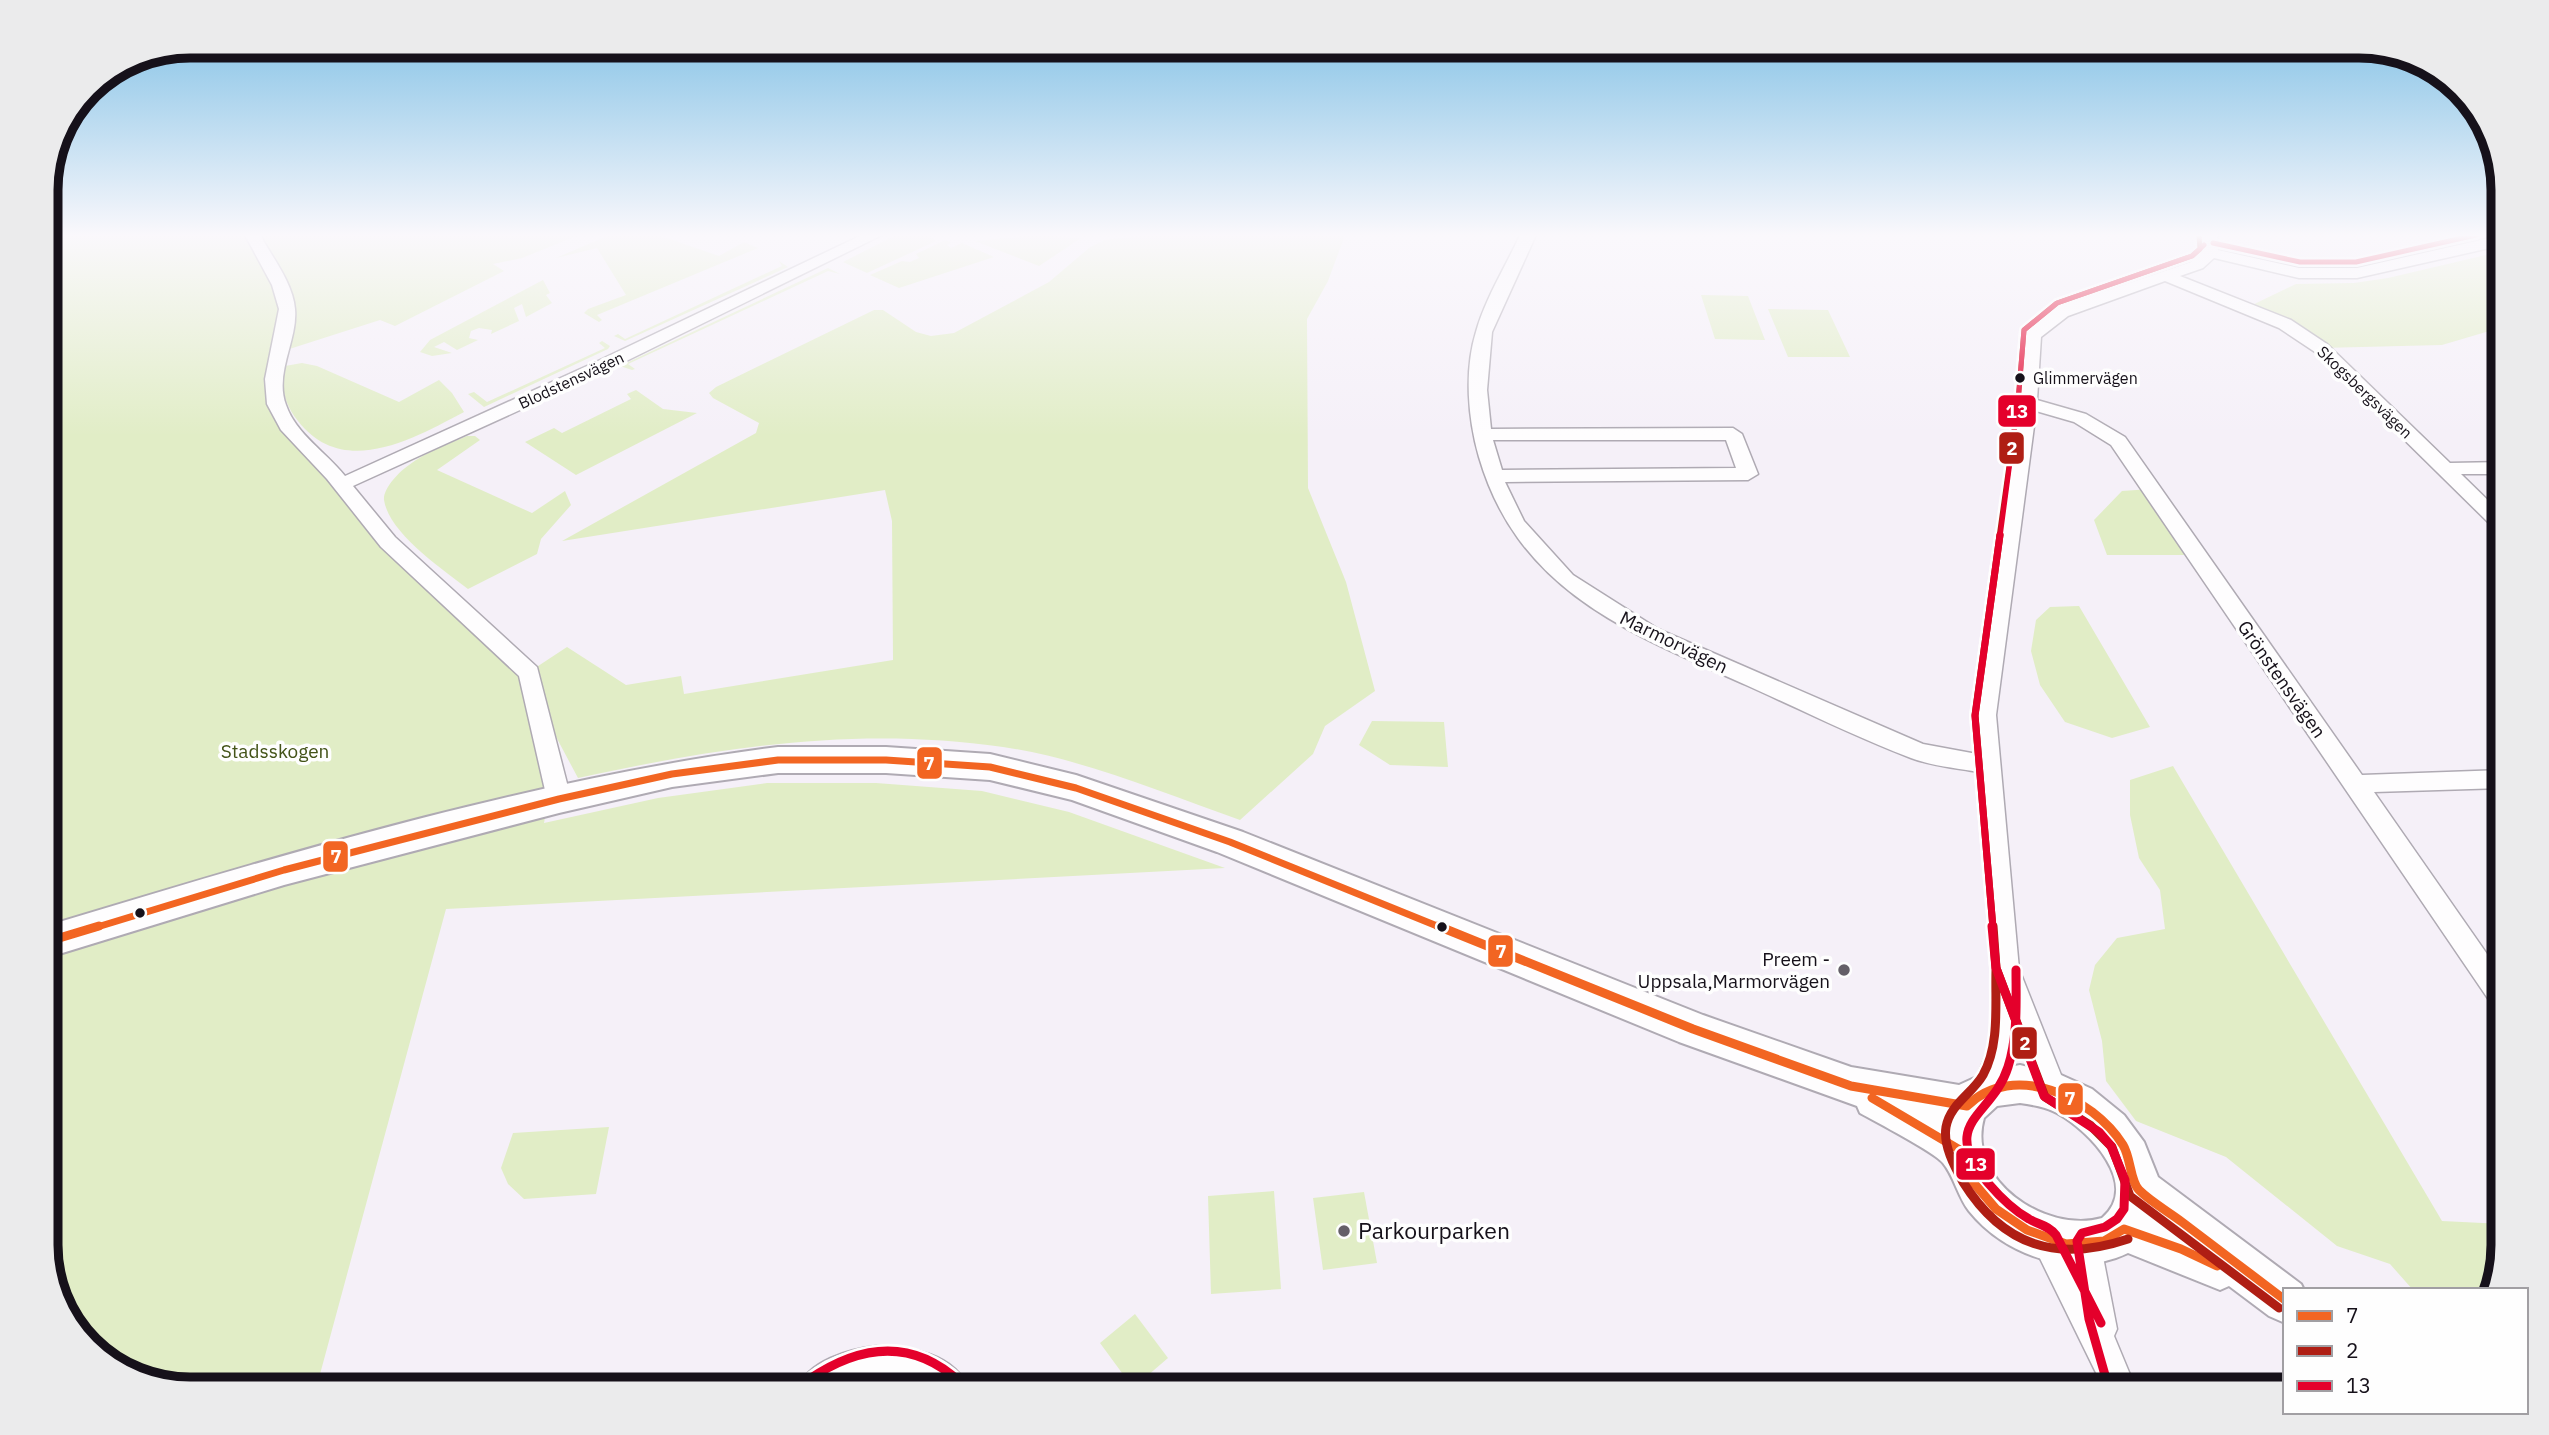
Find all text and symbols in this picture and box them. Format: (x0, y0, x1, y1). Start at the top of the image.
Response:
street label: Skogsbergsvägen (2313, 341, 2417, 443)
street label: Blodstensvägen (515, 347, 627, 413)
place label: Glimmervägen (2033, 368, 2138, 388)
marker: Glimmervägen (2013, 371, 2027, 385)
line badge: 13 (1997, 394, 2037, 428)
text: 13 (2006, 399, 2028, 423)
line badge: 2 (1998, 431, 2025, 465)
text: 2 (2006, 436, 2018, 460)
street label: Marmorvägen (1616, 605, 1732, 679)
street label: Grönstensvägen (2233, 616, 2331, 742)
park label: Stadsskogen (221, 739, 329, 763)
line badge: 7 (916, 746, 943, 780)
text: 7 (923, 751, 935, 775)
line badge: 7 (322, 840, 349, 873)
text: 7 (330, 844, 342, 868)
unlabelled marker (133, 906, 147, 920)
unlabelled marker (1435, 920, 1449, 934)
line badge: 7 (1487, 934, 1514, 968)
text: 7 (1495, 939, 1507, 963)
place label: Preem - Uppsala,Marmorvägen (1638, 947, 1830, 993)
marker: Preem - Uppsala,Marmorvägen (1836, 962, 1852, 978)
line badge: 2 (2011, 1026, 2038, 1060)
text: 2 (2019, 1031, 2031, 1055)
line badge: 7 (2057, 1082, 2084, 1116)
text: 7 (2064, 1086, 2076, 1110)
line badge: 13 (1955, 1147, 1996, 1181)
text: 13 (1965, 1152, 1987, 1176)
place label: Parkourparken (1358, 1215, 1510, 1245)
marker: Parkourparken (1336, 1223, 1352, 1239)
legend (2283, 1288, 2528, 1414)
text: 7 (2346, 1301, 2359, 1329)
text: 2 (2346, 1336, 2359, 1364)
text: 13 (2346, 1371, 2371, 1399)

